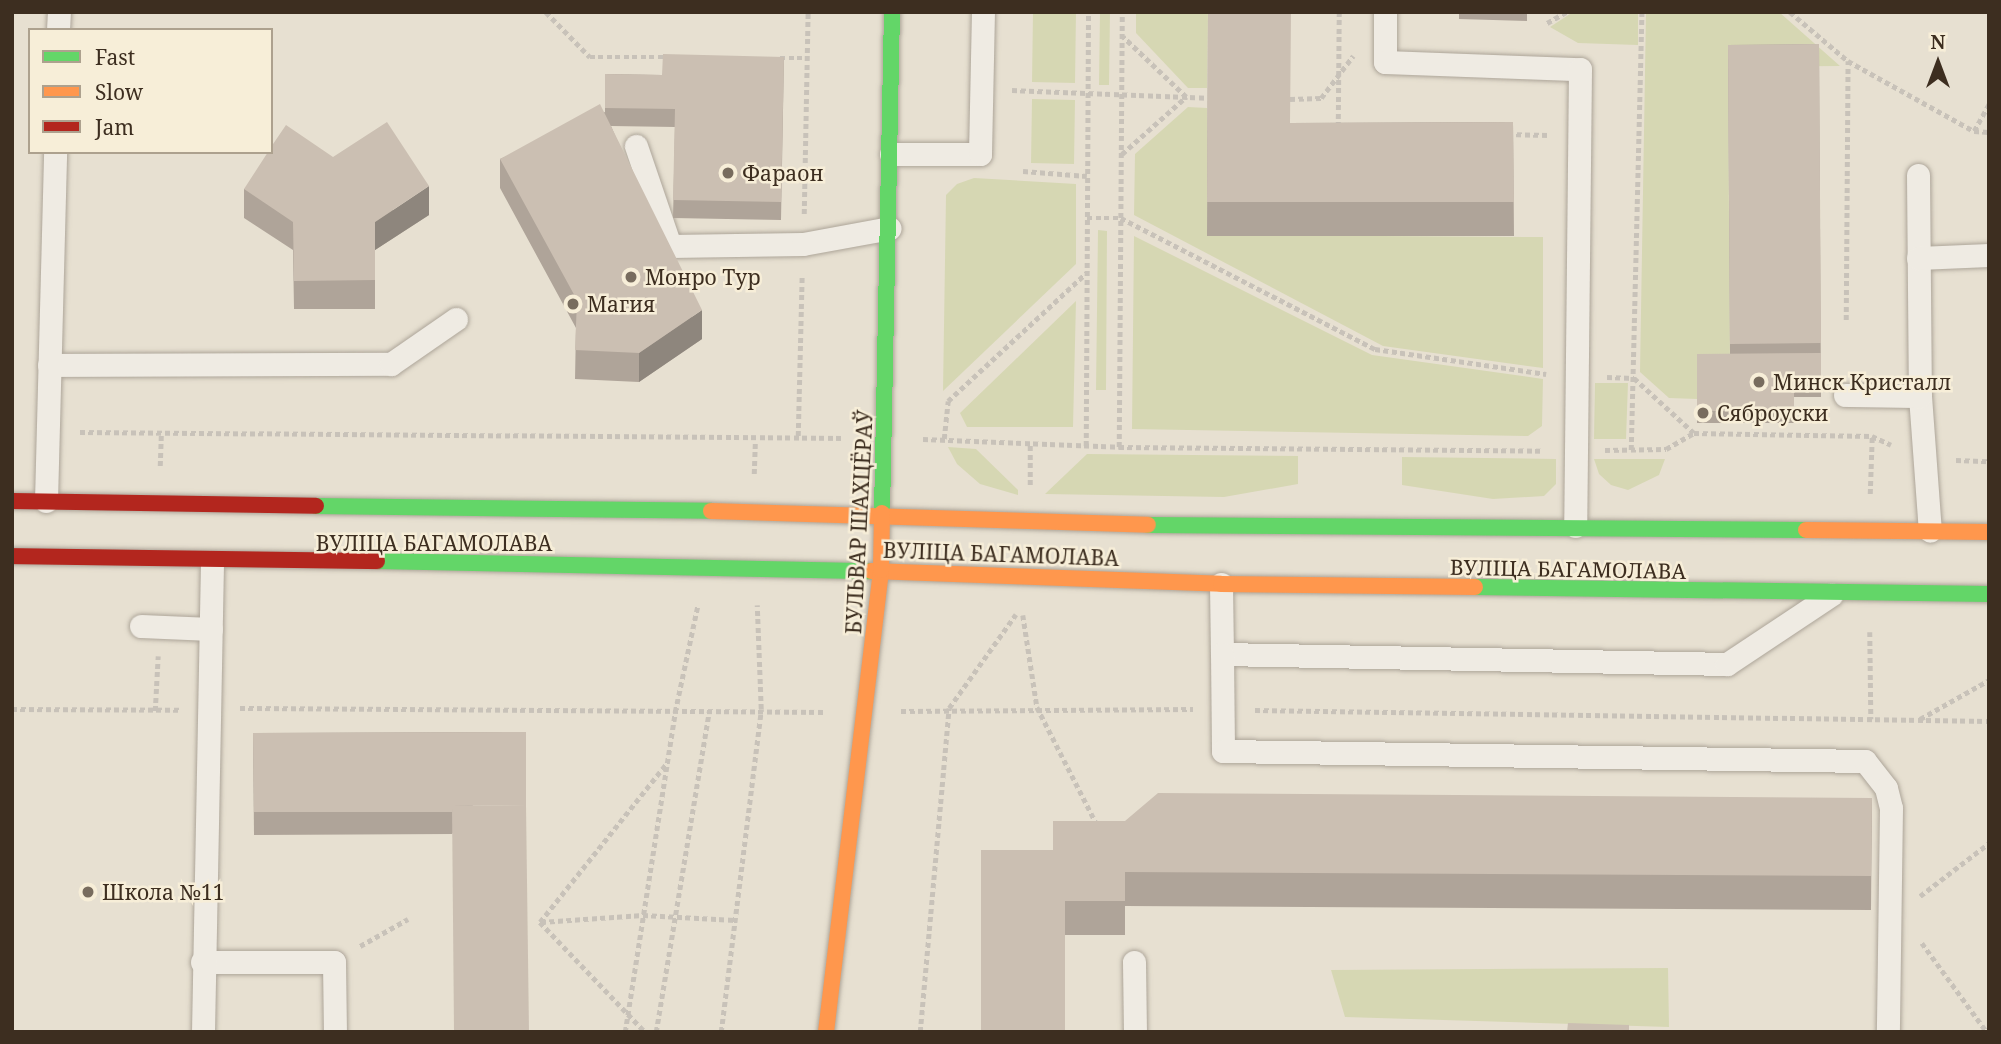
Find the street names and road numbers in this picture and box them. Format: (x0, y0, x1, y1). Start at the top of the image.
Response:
street label: БУЛЬВАР ШАХЦЁРАЎ (841, 409, 877, 635)
street label: ВУЛІЦА БАГАМОЛАВА (316, 530, 552, 556)
street label: ВУЛІЦА БАГАМОЛАВА (882, 537, 1120, 571)
street label: ВУЛІЦА БАГАМОЛАВА (1450, 554, 1686, 584)

